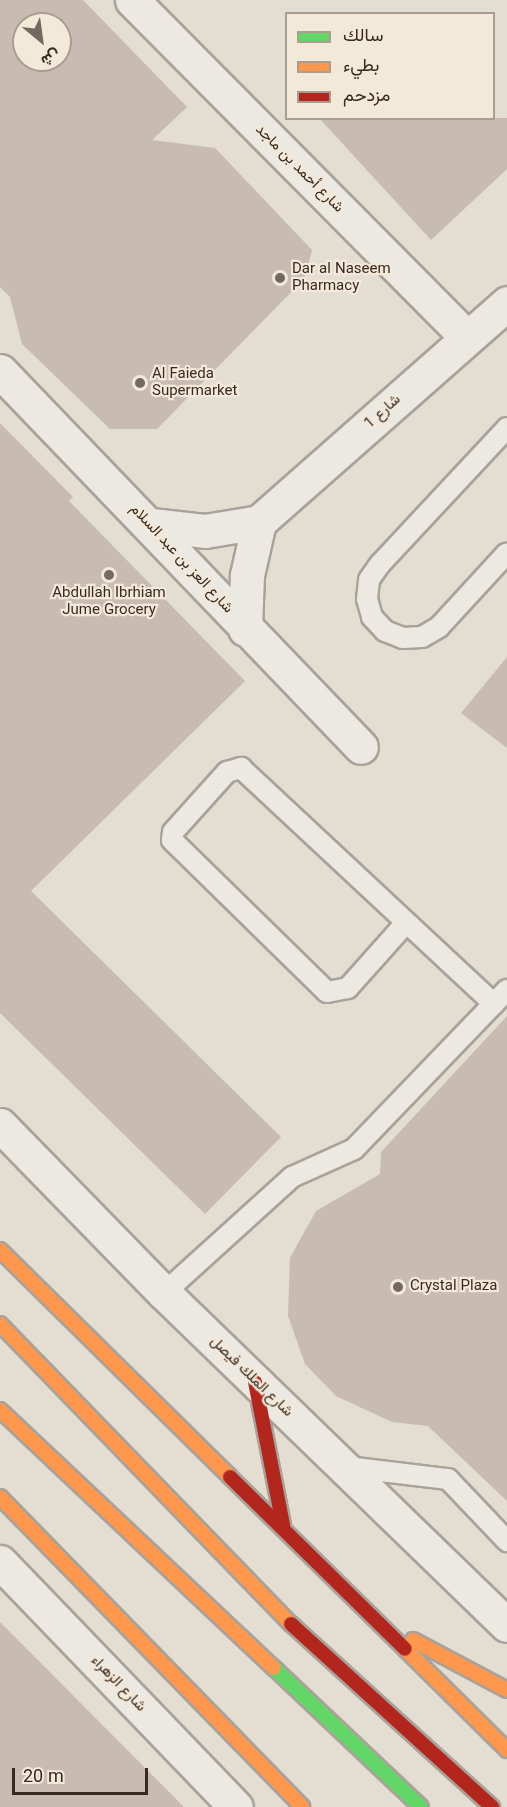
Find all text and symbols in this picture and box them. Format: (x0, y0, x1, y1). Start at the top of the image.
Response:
north arrow (12, 12, 72, 72)
legend (285, 12, 495, 120)
text: سالك (343, 23, 383, 51)
text: ش (36, 41, 64, 72)
text: بطيء (343, 53, 379, 81)
text: مزدحم (343, 83, 390, 111)
street label: شارع أحمد بن ماجد (251, 121, 347, 217)
place label: Dar al Naseem Pharmacy (292, 260, 391, 295)
marker: Dar al Naseem Pharmacy (273, 271, 287, 285)
place label: Al Faieda Supermarket (152, 365, 237, 400)
marker: Al Faieda Supermarket (133, 376, 147, 390)
street label: شارع 1 (361, 391, 405, 433)
street label: شارع العز بن عبد السلام (126, 501, 236, 617)
marker: Abdullah Ibrhiam Jume Grocery (102, 568, 116, 582)
place label: Abdullah Ibrhiam Jume Grocery (52, 584, 166, 619)
place label: Crystal Plaza (410, 1278, 497, 1296)
marker: Crystal Plaza (391, 1280, 405, 1294)
street label: شارع الملك فيصل (206, 1333, 296, 1421)
street label: شارع الزهراء (87, 1652, 149, 1716)
scale bar (15, 1756, 152, 1794)
text: 20 m (23, 1764, 64, 1792)

